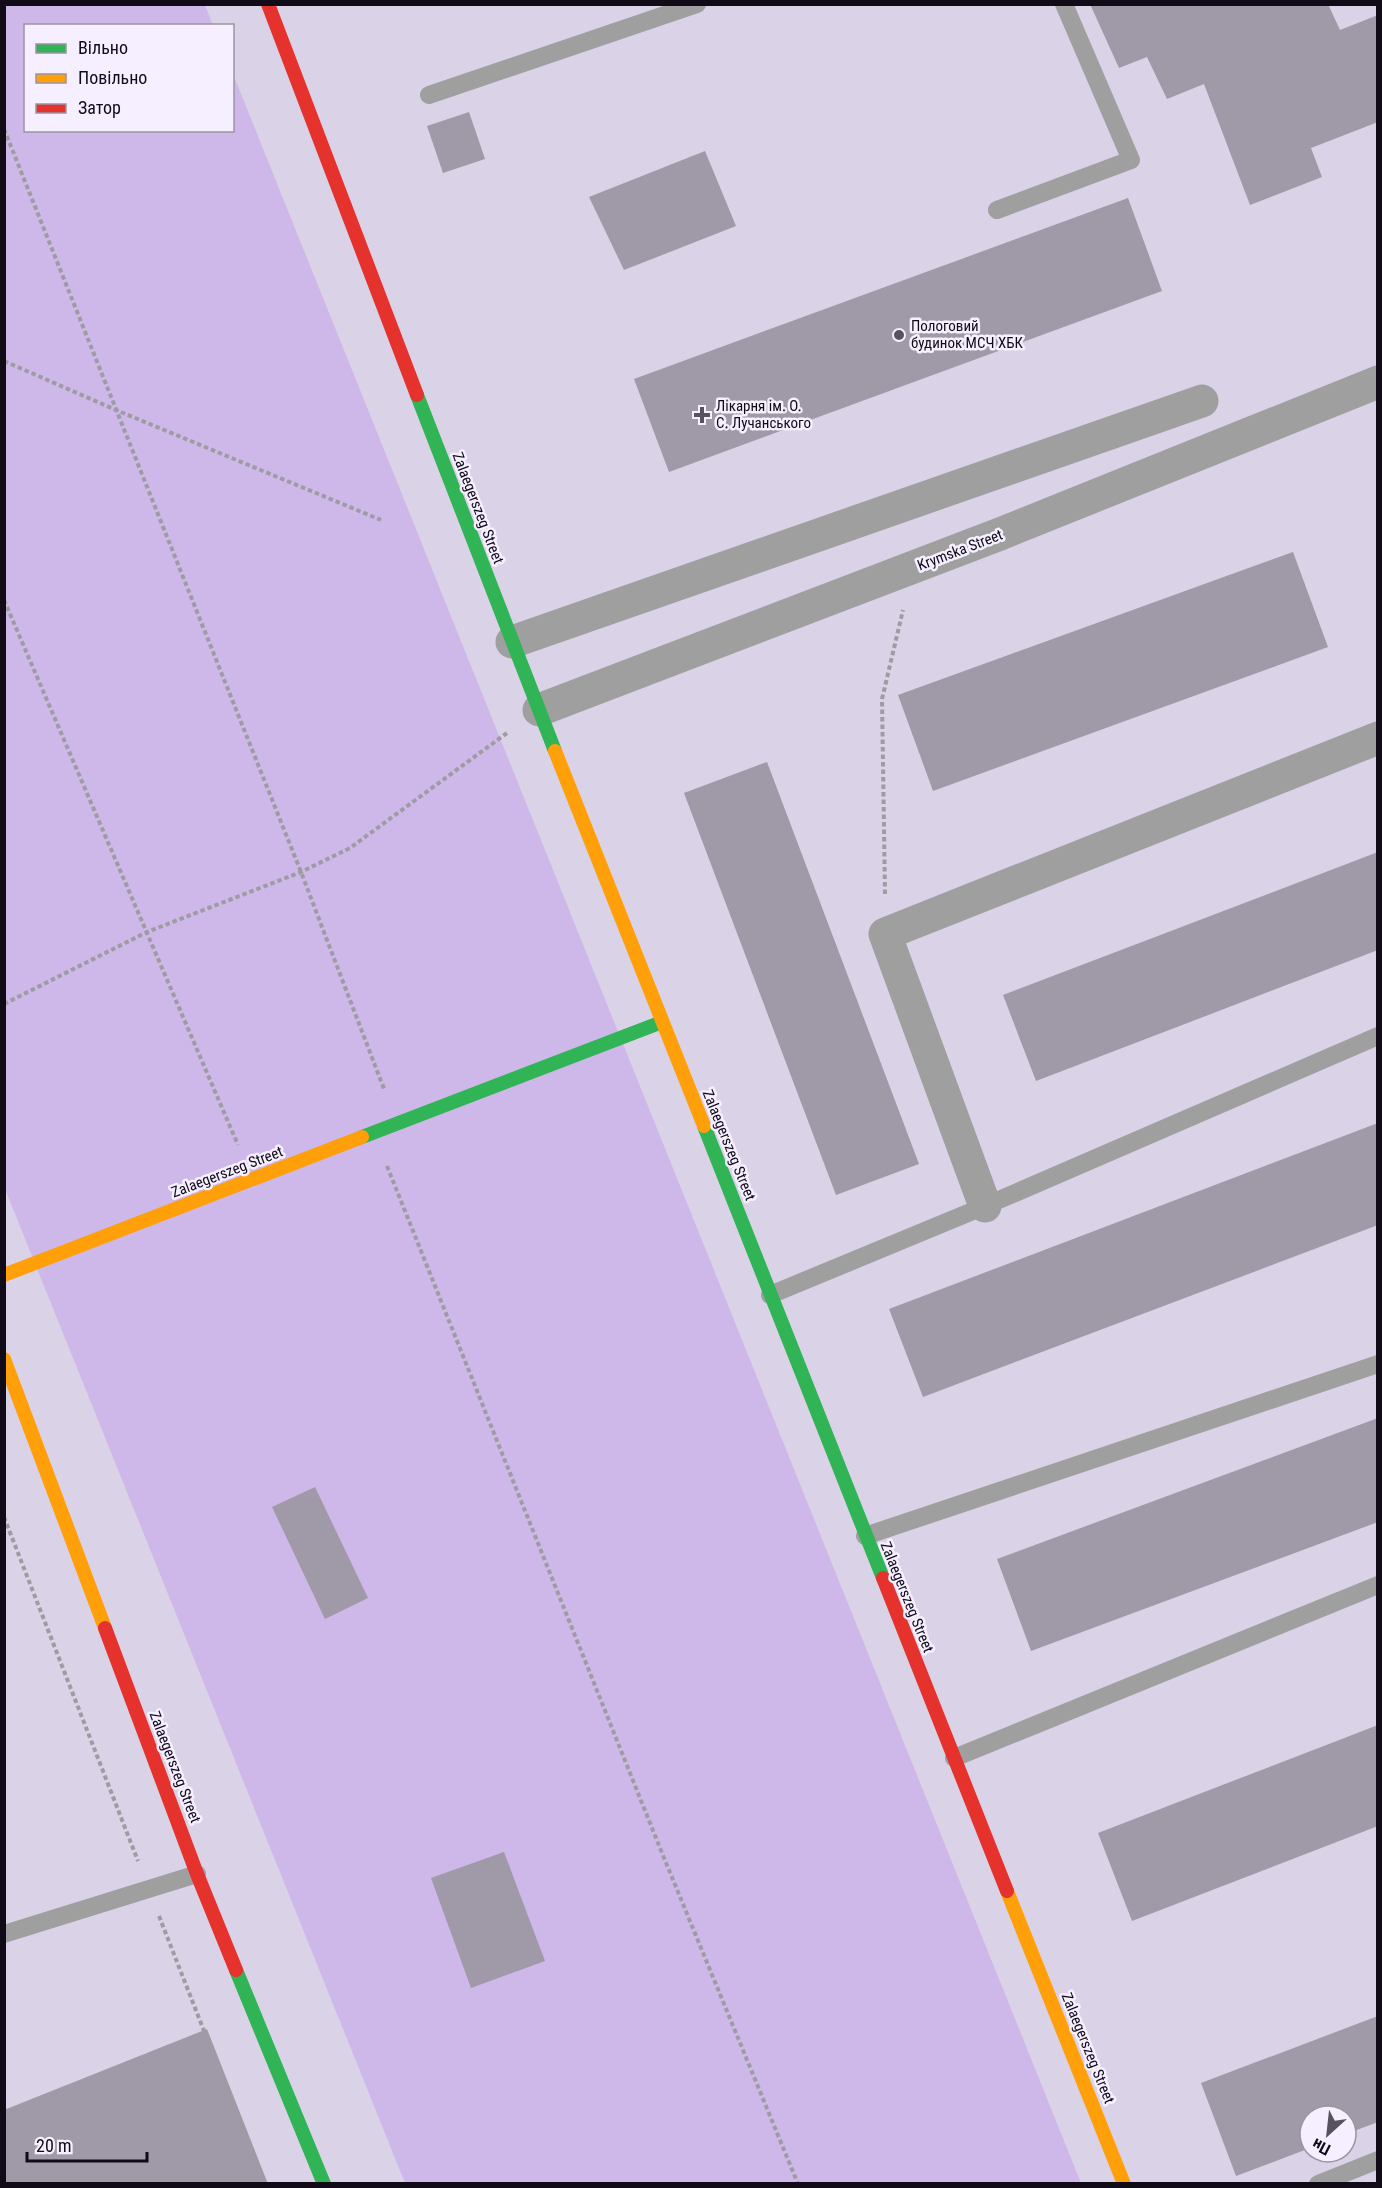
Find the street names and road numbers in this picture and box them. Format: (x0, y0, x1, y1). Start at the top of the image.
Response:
street label: Zalaegerszeg Street (448, 450, 508, 566)
street label: Krymska Street (915, 526, 1005, 574)
street label: Zalaegerszeg Street (699, 1087, 759, 1203)
street label: Zalaegerszeg Street (169, 1142, 285, 1202)
street label: Zalaegerszeg Street (877, 1539, 937, 1655)
street label: Zalaegerszeg Street (145, 1709, 205, 1825)
street label: Zalaegerszeg Street (1058, 1990, 1118, 2106)

